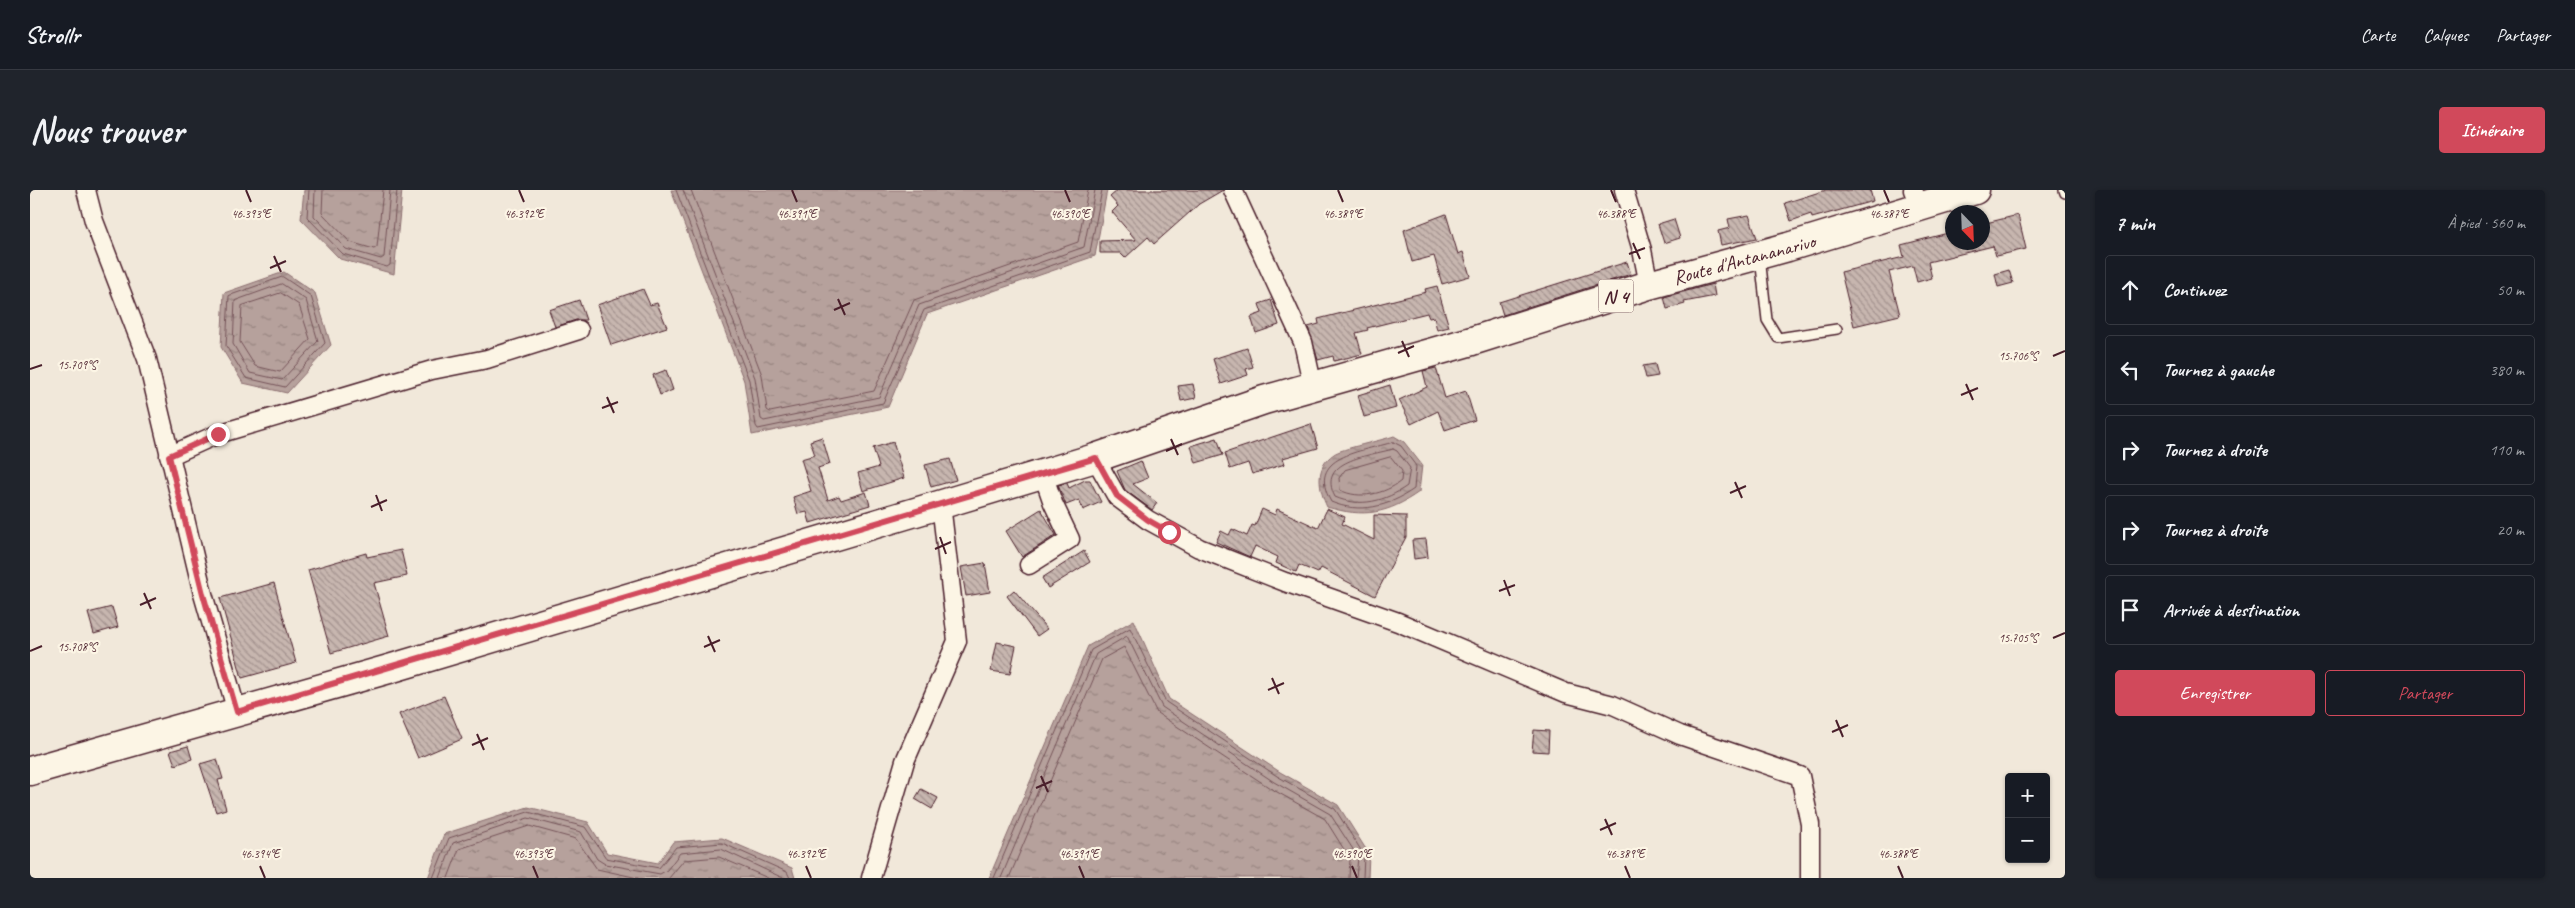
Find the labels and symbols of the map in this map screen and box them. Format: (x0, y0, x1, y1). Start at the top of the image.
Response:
north arrow (1945, 205, 1990, 250)
text: 46.393°E (231, 206, 272, 222)
text: 46.392°E (504, 206, 545, 222)
text: 46.391°E (777, 206, 818, 222)
text: 46.390°E (1050, 206, 1091, 222)
text: 46.389°E (1323, 206, 1364, 222)
text: 46.388°E (1596, 206, 1637, 222)
text: 46.387°E (1869, 206, 1910, 222)
street label: Route d'Antananarivo (1670, 228, 1820, 290)
road number: N 4 (1598, 280, 1634, 312)
text: 15.706°S (1999, 348, 2039, 364)
text: 15.709°S (58, 357, 98, 373)
route end (207, 423, 230, 446)
route start (1158, 521, 1181, 544)
text: 15.705°S (1999, 630, 2039, 646)
text: 15.708°S (58, 639, 98, 655)
text: 46.394°E (240, 846, 281, 862)
text: 46.393°E (513, 846, 554, 862)
text: 46.392°E (786, 846, 827, 862)
text: 46.391°E (1059, 846, 1100, 862)
text: 46.390°E (1332, 846, 1373, 862)
text: 46.389°E (1605, 846, 1646, 862)
text: 46.388°E (1878, 846, 1919, 862)

